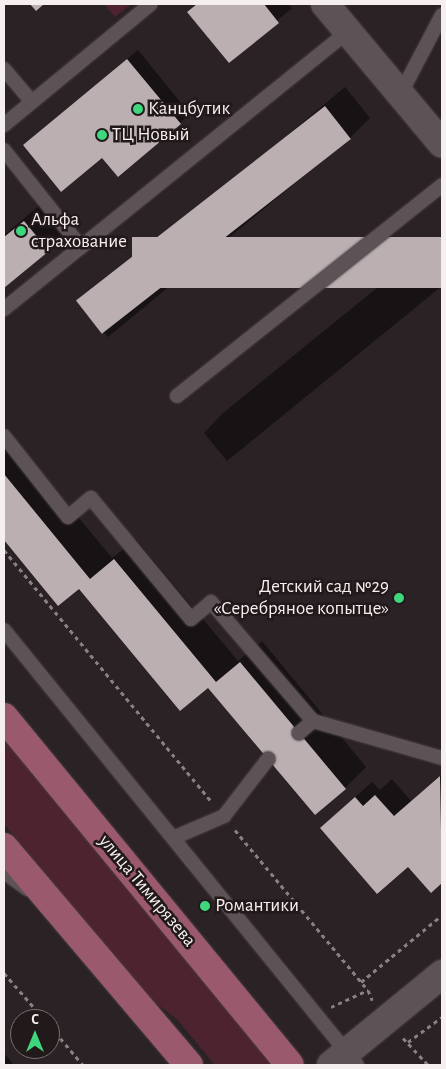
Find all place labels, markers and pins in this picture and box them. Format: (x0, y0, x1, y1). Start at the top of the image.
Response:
place label: Канцбутик (148, 98, 230, 120)
marker: Канцбутик (132, 103, 144, 115)
place label: ТЦ Новый (112, 124, 190, 146)
marker: ТЦ Новый (96, 129, 108, 141)
place label: Альфа страхование (31, 209, 127, 253)
marker: Альфа страхование (15, 225, 27, 237)
place label: Детский сад №29 «Серебряное копытце» (214, 576, 389, 620)
marker: Детский сад №29 «Серебряное копытце» (393, 592, 405, 604)
place label: Романтики (215, 895, 299, 917)
marker: Романтики (199, 900, 211, 912)

